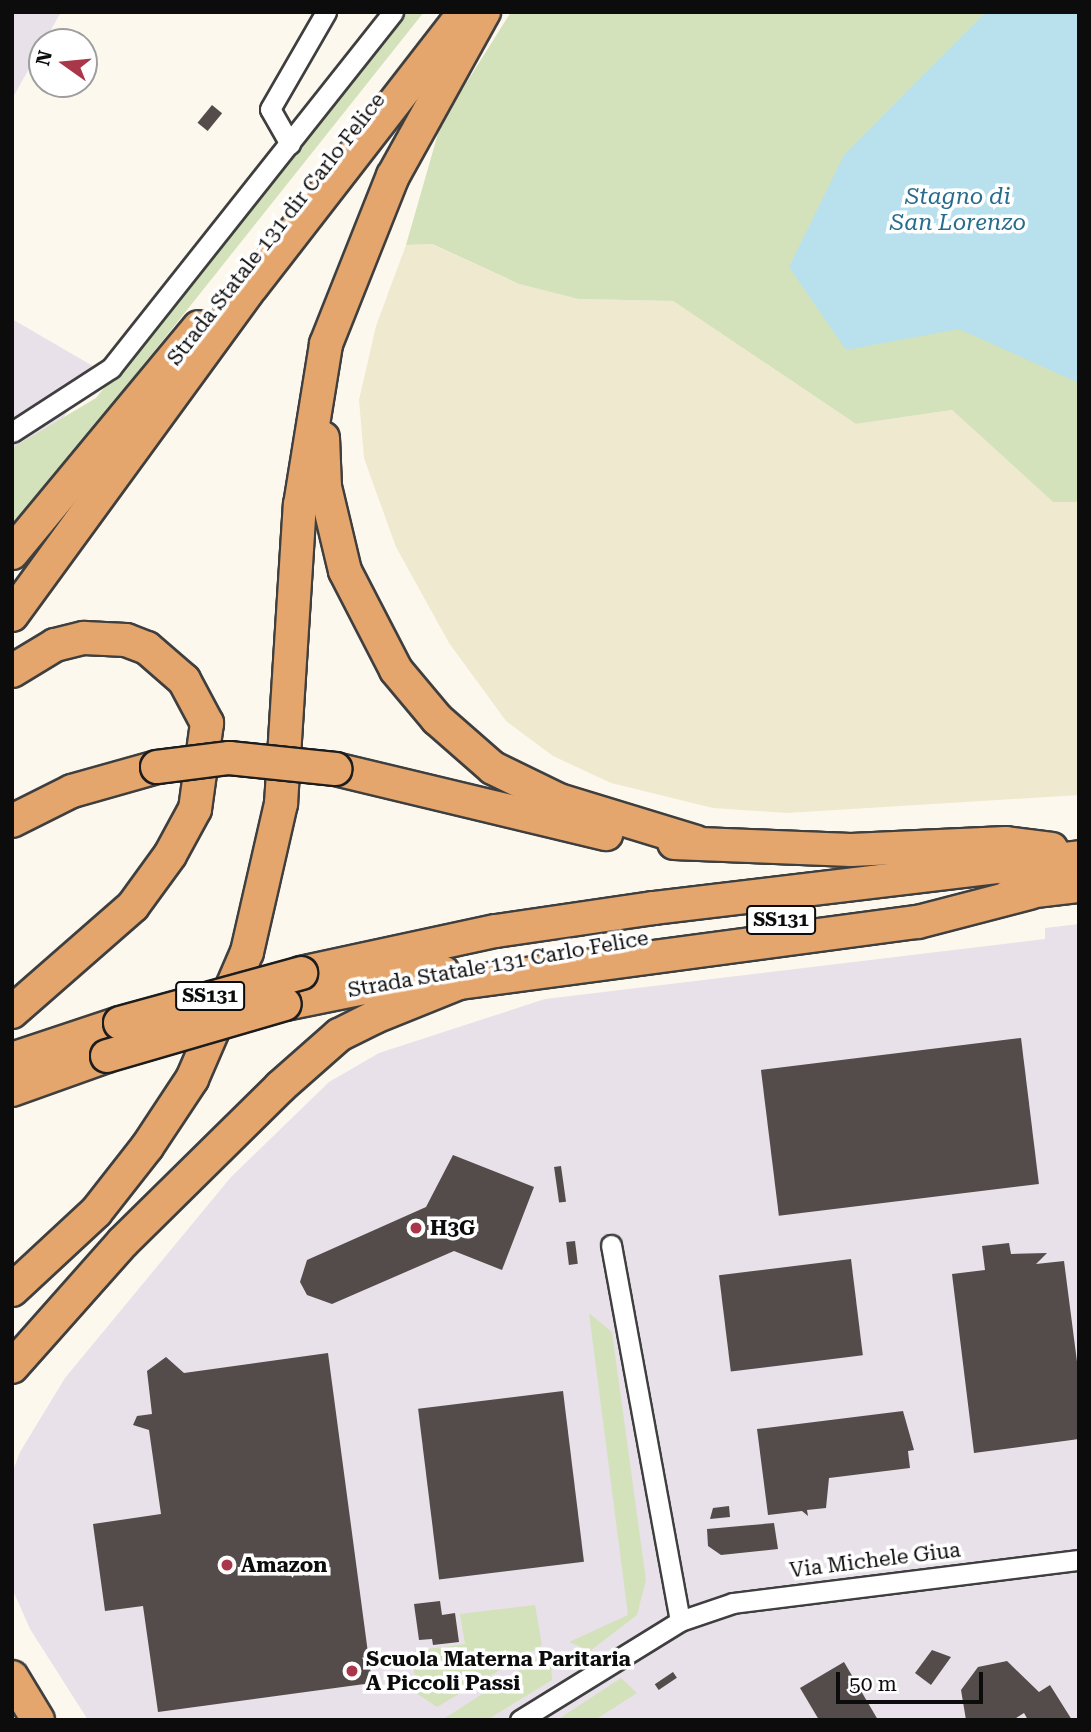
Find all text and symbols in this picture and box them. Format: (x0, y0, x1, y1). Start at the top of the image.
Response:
north arrow (28, 28, 98, 98)
text: N (31, 48, 57, 68)
street label: Strada Statale 131 dir Carlo Felice (162, 88, 390, 370)
water label: Stagno di San Lorenzo (890, 183, 1026, 237)
road number: SS131 (746, 904, 816, 936)
street label: Strada Statale 131 Carlo Felice (346, 925, 650, 1003)
road number: SS131 (175, 980, 245, 1012)
place label: H3G (430, 1215, 475, 1241)
marker: H3G (408, 1220, 424, 1236)
street label: Via Michele Giua (788, 1537, 962, 1583)
place label: Amazon (241, 1552, 327, 1578)
marker: Amazon (219, 1557, 235, 1573)
place label: Scuola Materna Paritaria A Piccoli Passi (366, 1646, 631, 1696)
scale bar (839, 1658, 986, 1702)
marker: Scuola Materna Paritaria A Piccoli Passi (344, 1663, 360, 1679)
text: 50 m (849, 1672, 897, 1696)

